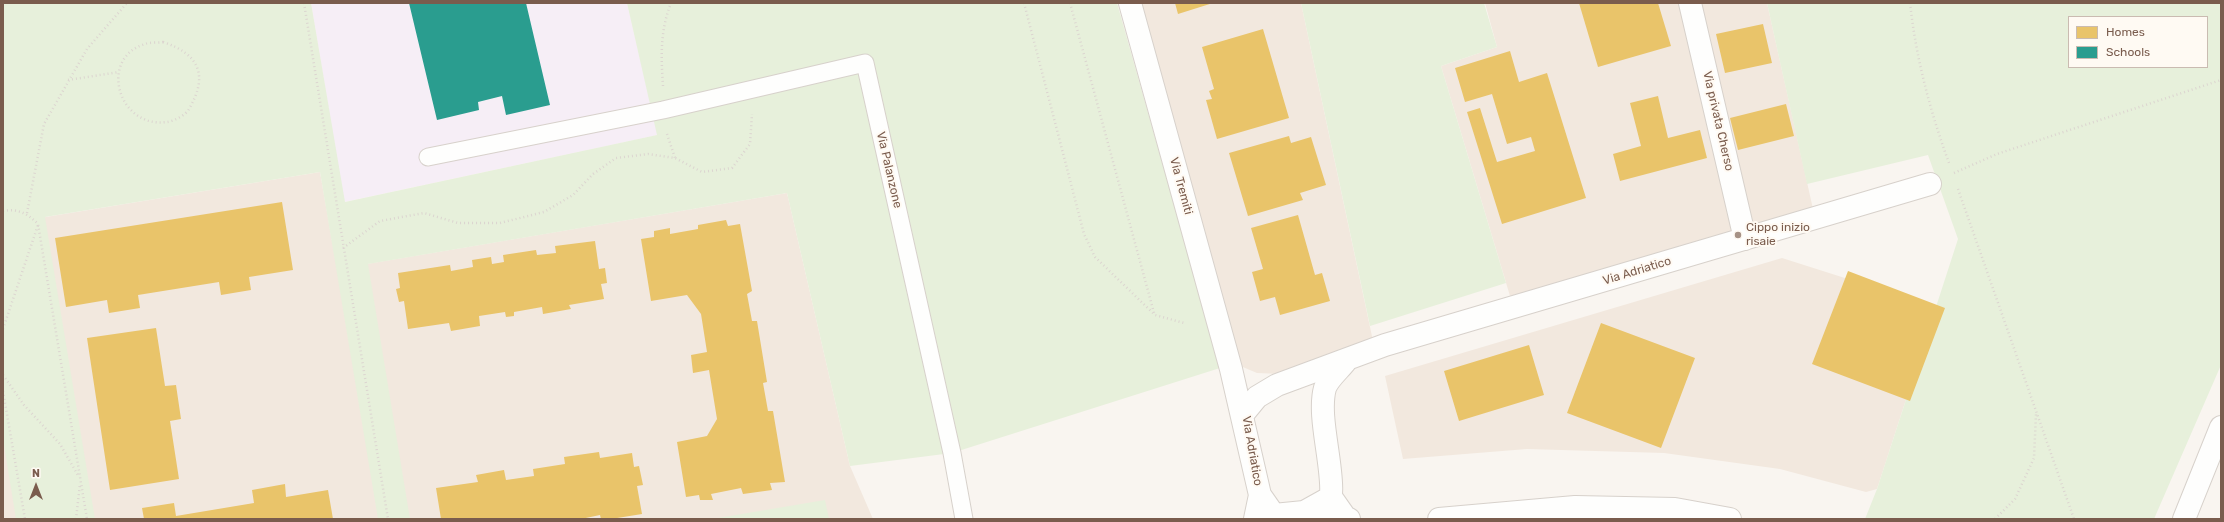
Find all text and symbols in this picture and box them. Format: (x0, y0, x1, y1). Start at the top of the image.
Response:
legend (2068, 16, 2208, 68)
text: Homes (2106, 25, 2145, 39)
text: Schools (2106, 45, 2150, 59)
street label: Via privata Cherso (1700, 70, 1736, 172)
street label: Via Palanzone (873, 130, 905, 210)
street label: Via Tremiti (1166, 156, 1196, 216)
place label: Cippo inizio risaie (1746, 221, 1810, 249)
marker: Cippo inizio risaie (1733, 230, 1743, 240)
street label: Via Adriatico (1601, 254, 1673, 288)
street label: Via Adriatico (1239, 415, 1265, 487)
north arrow (16, 466, 56, 506)
text: N (32, 467, 40, 480)

